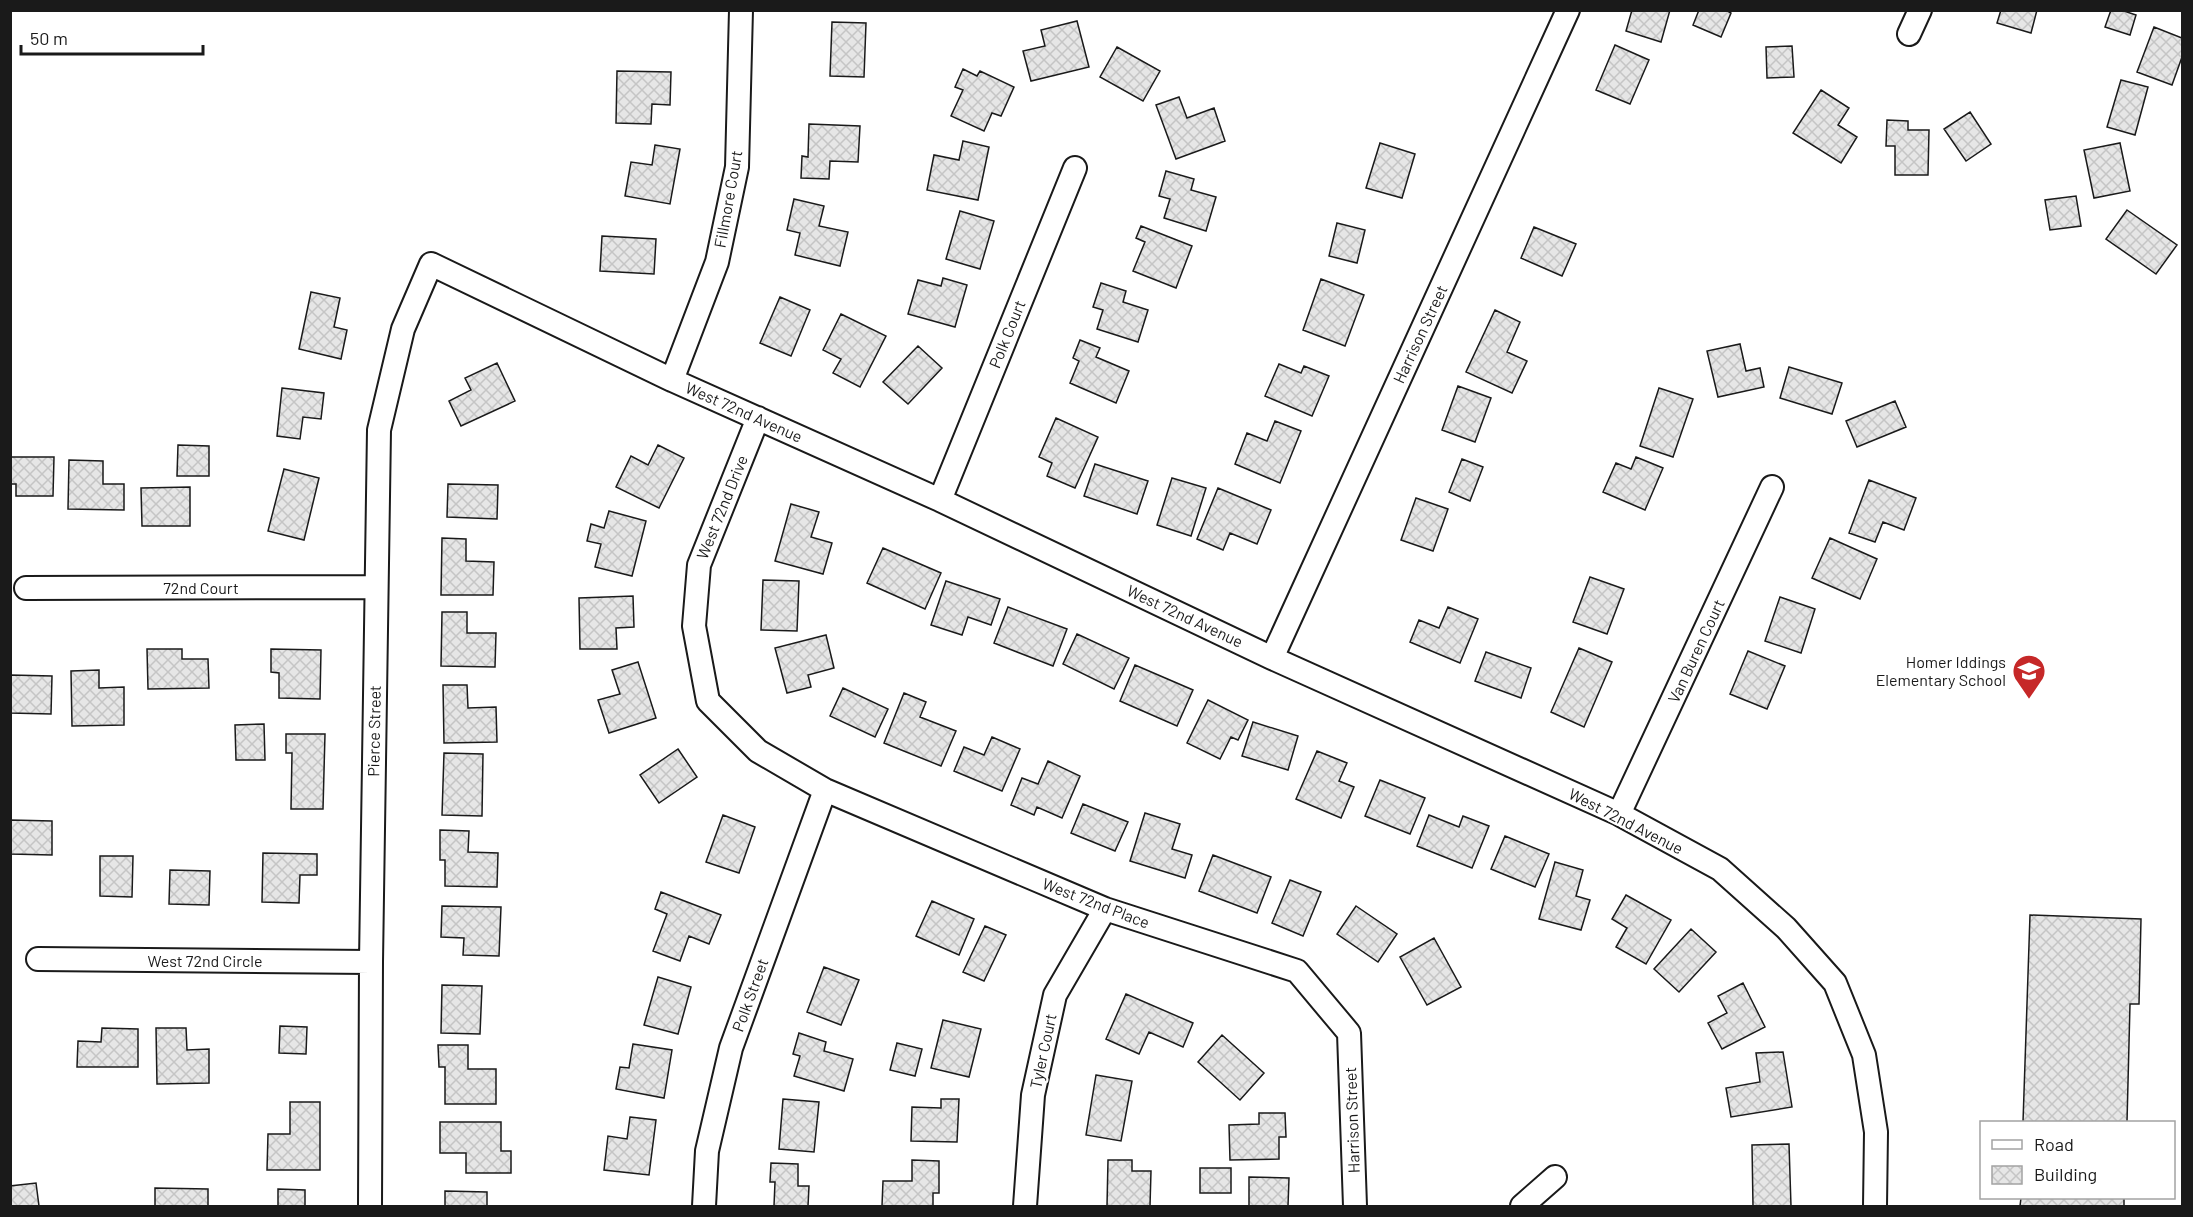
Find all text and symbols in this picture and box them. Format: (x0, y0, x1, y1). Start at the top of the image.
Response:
scale bar (21, 18, 202, 56)
text: 50 m (30, 27, 68, 49)
street label: Fillmore Court (710, 149, 745, 249)
street label: Harrison Street (1388, 282, 1451, 386)
street label: Polk Court (984, 297, 1029, 371)
street label: West 72nd Avenue (683, 377, 806, 446)
street label: West 72nd Drive (692, 452, 751, 562)
street label: 72nd Court (163, 578, 239, 597)
street label: West 72nd Avenue (1124, 580, 1246, 651)
street label: Van Buren Court (1663, 596, 1728, 706)
place label: Homer Iddings Elementary School (1876, 652, 2006, 689)
school or university icon: Homer Iddings Elementary School (2011, 653, 2047, 700)
street label: Pierce Street (363, 685, 384, 777)
street label: West 72nd Avenue (1566, 784, 1687, 858)
street label: West 72nd Place (1040, 873, 1152, 932)
street label: West 72nd Circle (147, 951, 263, 970)
street label: Polk Street (728, 956, 772, 1034)
street label: Tyler Court (1025, 1012, 1060, 1090)
street label: Harrison Street (1340, 1067, 1363, 1173)
legend (1980, 1121, 2175, 1199)
text: Road (2034, 1133, 2074, 1155)
text: Building (2034, 1163, 2097, 1185)

